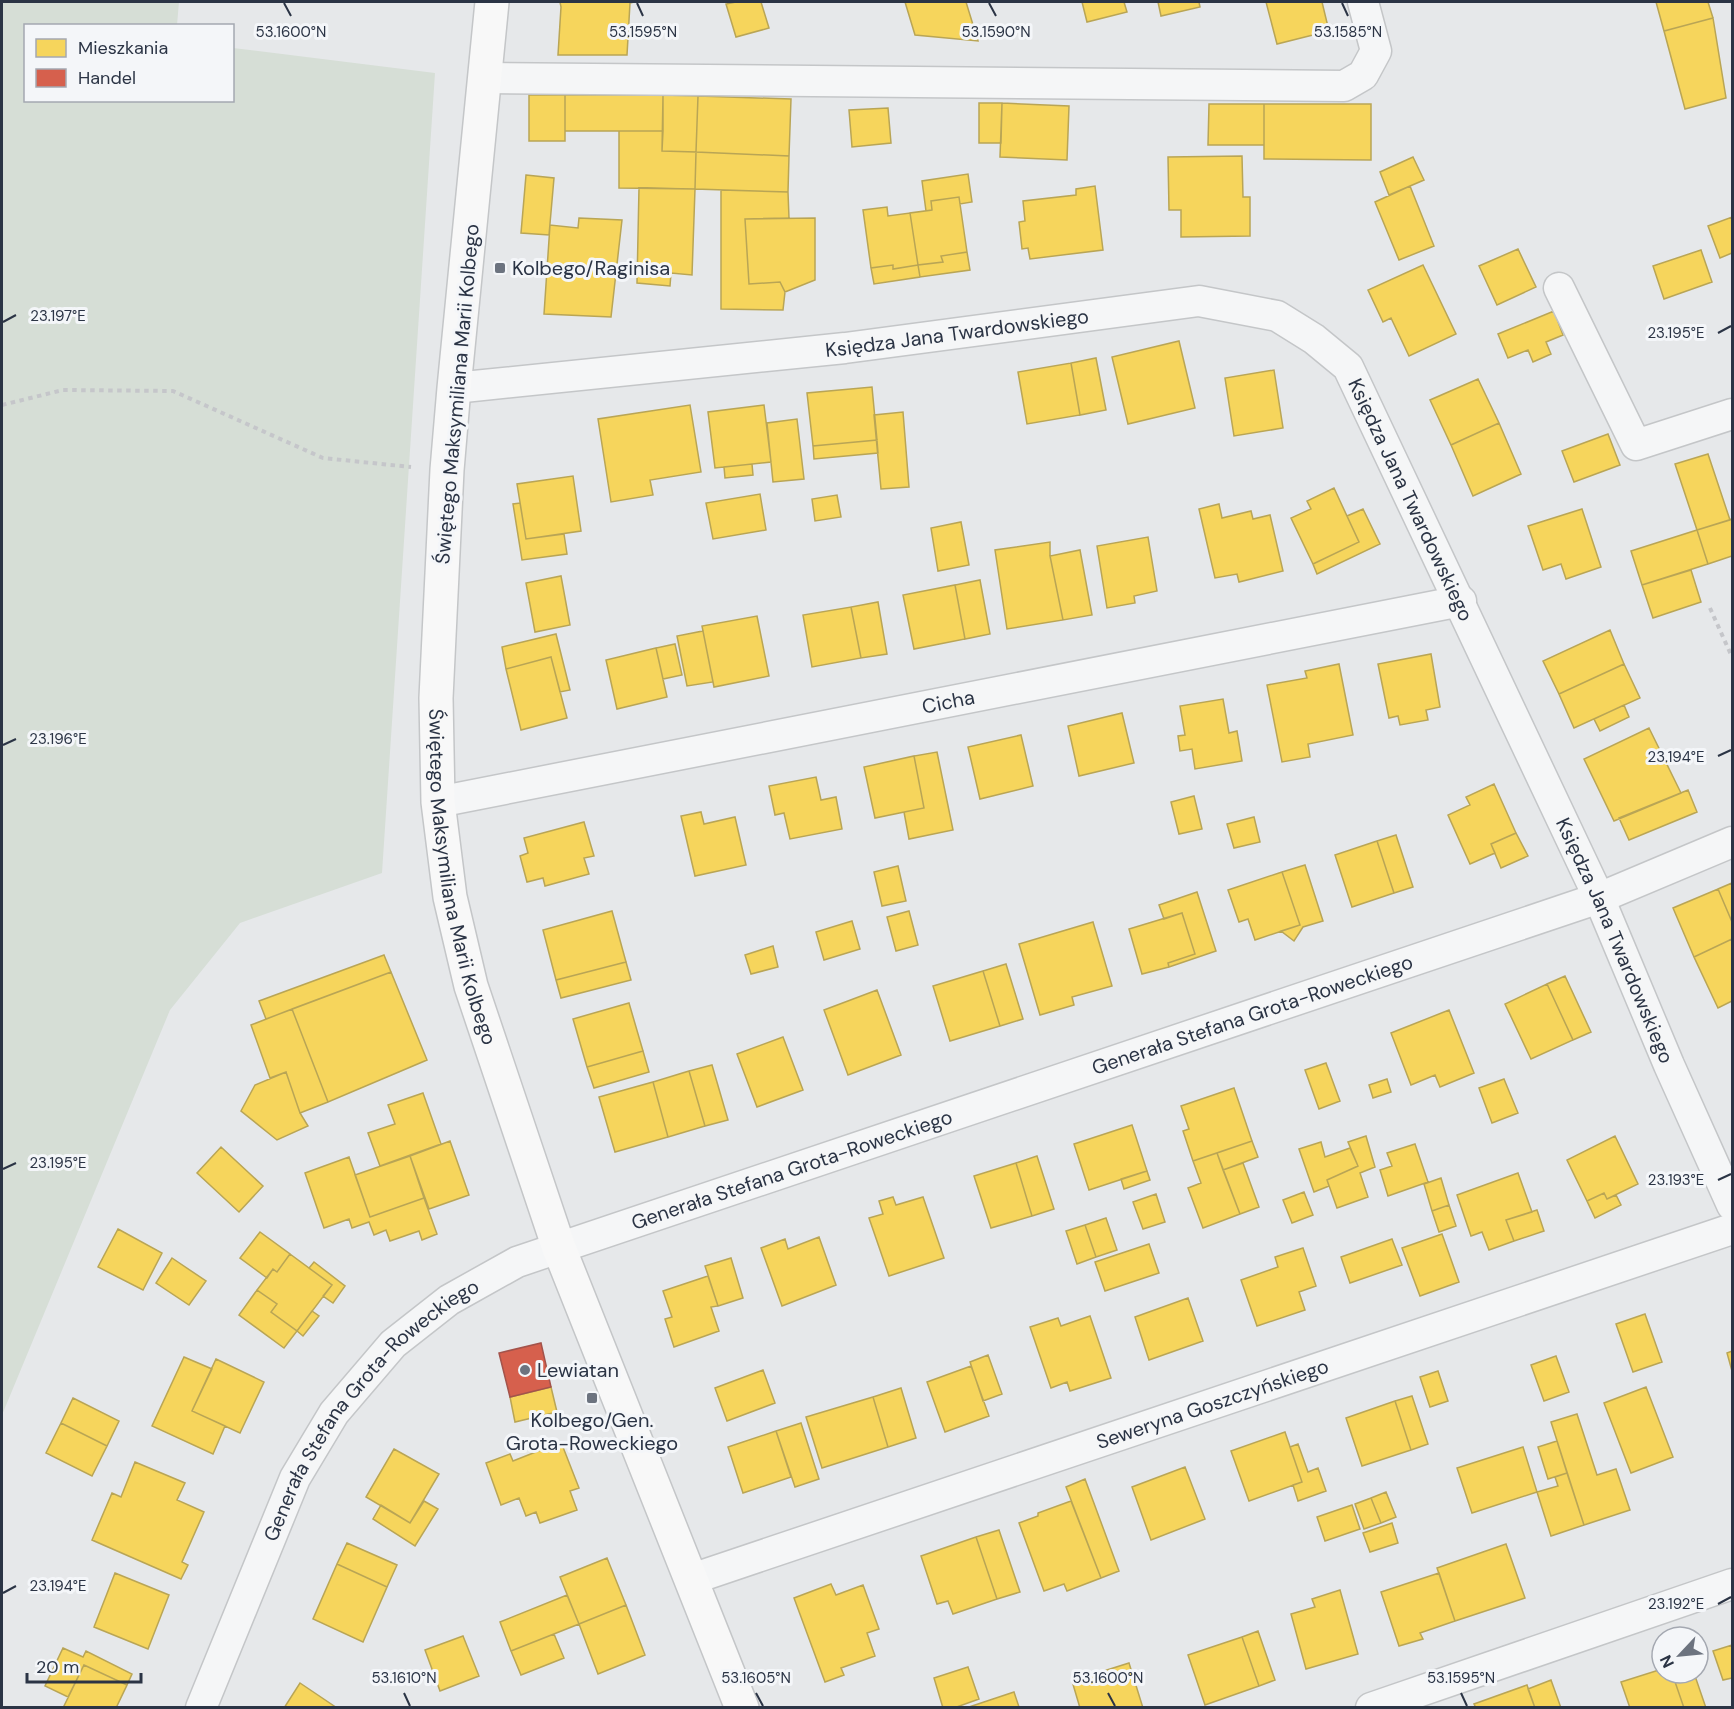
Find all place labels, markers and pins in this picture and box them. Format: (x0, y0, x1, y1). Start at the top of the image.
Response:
place label: Kolbego/Raginisa (512, 255, 670, 281)
marker: Kolbego/Raginisa (493, 261, 507, 275)
place label: Lewiatan (537, 1357, 619, 1383)
marker: Lewiatan (518, 1363, 532, 1377)
marker: Kolbego/Gen. Grota-Roweckiego (585, 1391, 599, 1405)
place label: Kolbego/Gen. Grota-Roweckiego (506, 1407, 678, 1456)

